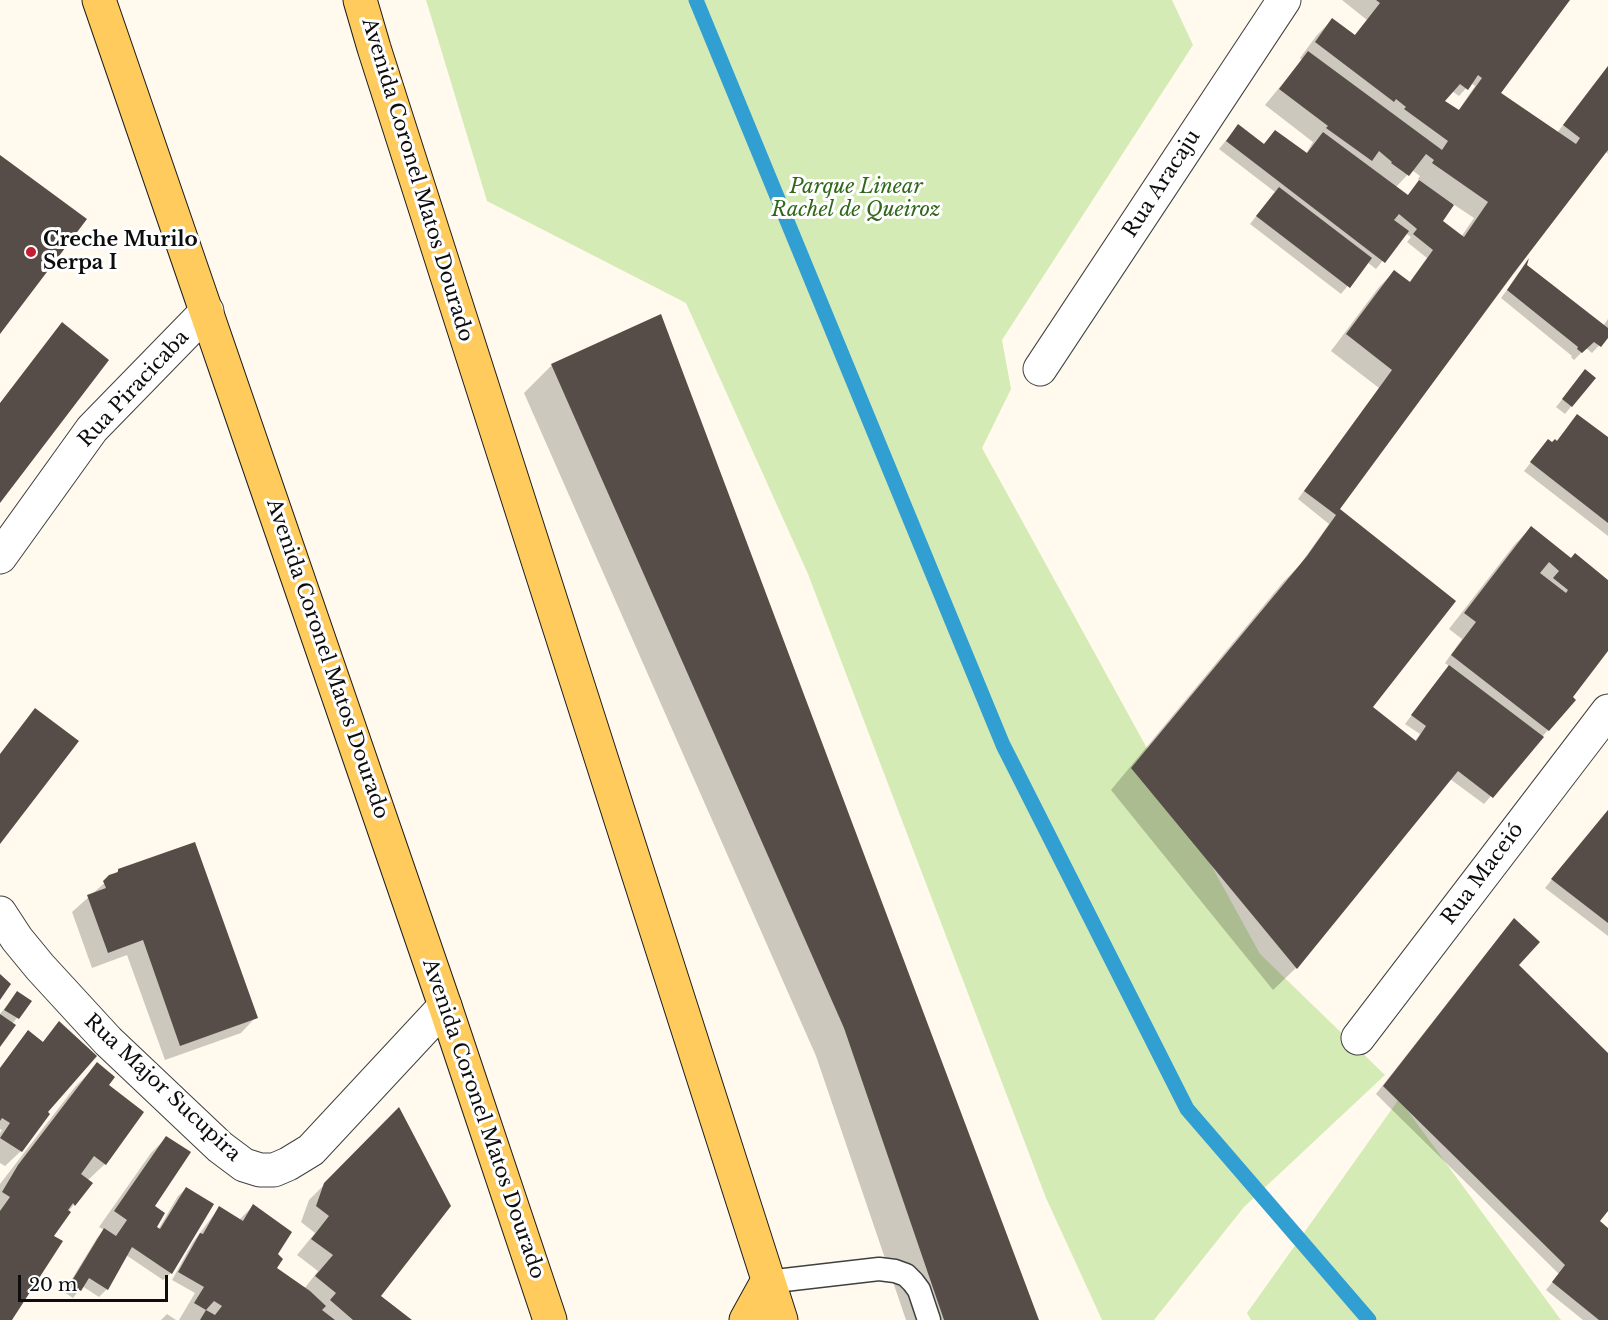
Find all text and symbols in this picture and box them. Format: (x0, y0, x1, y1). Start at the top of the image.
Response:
street label: Avenida Coronel Matos Dourado (356, 15, 478, 345)
street label: Rua Aracaju (1118, 126, 1206, 242)
park label: Parque Linear Rachel de Queiroz (772, 175, 940, 222)
place label: Creche Murilo Serpa I (43, 228, 198, 275)
marker: Creche Murilo Serpa I (24, 245, 38, 259)
street label: Rua Piracicaba (74, 326, 194, 452)
street label: Avenida Coronel Matos Dourado (261, 496, 393, 822)
street label: Rua Maceió (1437, 818, 1529, 930)
street label: Avenida Coronel Matos Dourado (417, 956, 549, 1282)
street label: Rua Major Sucupira (79, 1009, 245, 1167)
scale bar (21, 1263, 171, 1301)
text: 20 m (29, 1274, 77, 1296)

